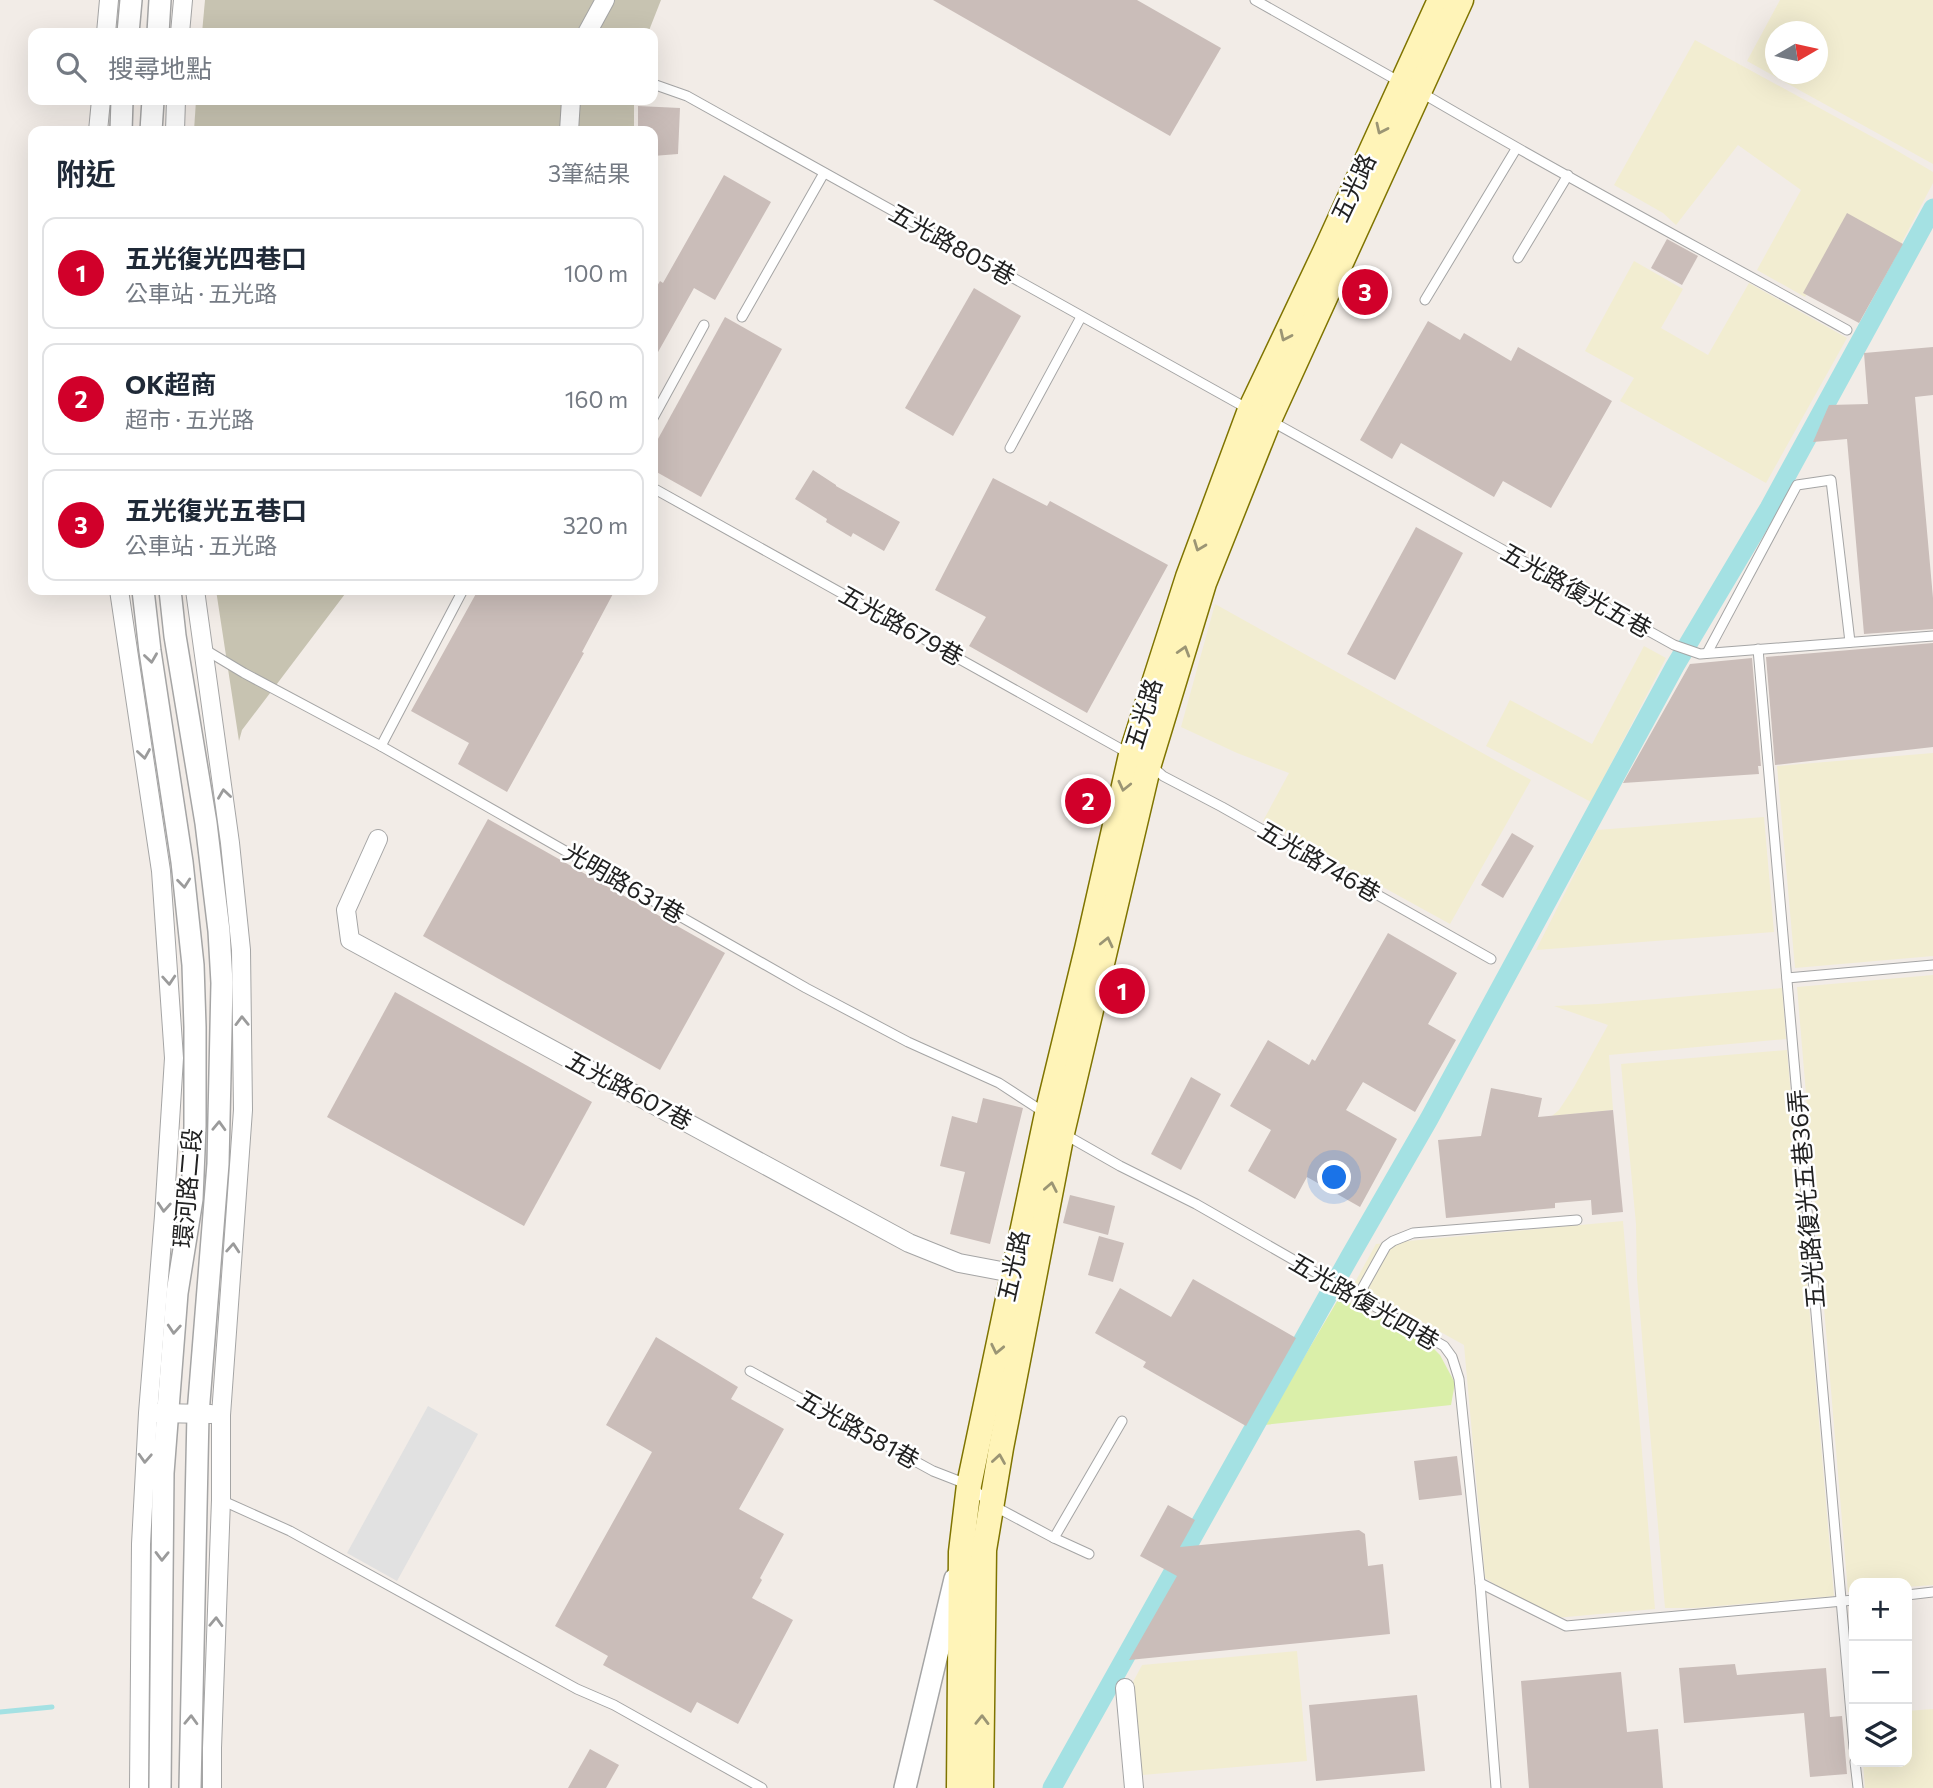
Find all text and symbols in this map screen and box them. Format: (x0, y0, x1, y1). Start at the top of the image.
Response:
north arrow (1765, 21, 1828, 84)
search box (28, 28, 658, 105)
icon: search (52, 48, 90, 86)
text: 搜尋地點 (108, 52, 212, 83)
one-way arrow (1375, 122, 1389, 134)
street label: 五光路 (1324, 149, 1381, 226)
text: 附近 (56, 154, 116, 191)
text: 3筆結果 (548, 159, 630, 187)
street label: 五光路805巷 (884, 197, 1021, 290)
text: 五光復光四巷口 (125, 242, 307, 273)
text: 1 (76, 259, 86, 287)
text: 100 m (564, 259, 628, 287)
pin: 3 (1342, 266, 1388, 318)
text: 公車站 · 五光路 (125, 279, 277, 307)
one-way arrow (1280, 328, 1294, 341)
text: OK超商 (125, 368, 216, 399)
text: 2 (74, 385, 88, 413)
text: 160 m (565, 385, 628, 413)
text: 超市 · 五光路 (125, 405, 254, 433)
text: 五光復光五巷口 (125, 494, 307, 525)
text: 3 (74, 511, 88, 539)
text: 320 m (563, 511, 628, 539)
text: 公車站 · 五光路 (125, 531, 277, 559)
street label: 五光路復光五巷 (1496, 536, 1657, 643)
one-way arrow (1194, 539, 1208, 551)
street label: 五光路679巷 (834, 579, 969, 671)
one-way arrow (1175, 645, 1190, 657)
one-way arrow (143, 652, 158, 663)
street label: 五光路 (1118, 675, 1167, 752)
one-way arrow (136, 748, 151, 760)
pin: 2 (1065, 775, 1111, 827)
one-way arrow (1118, 780, 1132, 792)
one-way arrow (216, 788, 231, 800)
street label: 五光路746巷 (1254, 814, 1386, 907)
street label: 光明路631巷 (559, 837, 690, 929)
one-way arrow (176, 877, 191, 888)
one-way arrow (1099, 936, 1113, 948)
pin: 1 (1099, 965, 1145, 1017)
one-way arrow (161, 975, 176, 986)
one-way arrow (234, 1015, 250, 1025)
street label: 五光路607巷 (562, 1044, 698, 1135)
street label: 五光路復光五巷36弄 (1781, 1088, 1830, 1310)
one-way arrow (211, 1120, 226, 1131)
street label: 環河路二段 (167, 1127, 206, 1249)
your location (1317, 1160, 1351, 1194)
one-way arrow (1043, 1181, 1058, 1193)
one-way arrow (157, 1202, 172, 1213)
street label: 五光路 (991, 1227, 1034, 1304)
one-way arrow (225, 1242, 240, 1253)
street label: 五光路復光四巷 (1285, 1246, 1445, 1355)
one-way arrow (167, 1324, 182, 1335)
one-way arrow (990, 1343, 1005, 1355)
street label: 五光路581巷 (793, 1383, 925, 1474)
one-way arrow (138, 1453, 153, 1464)
one-way arrow (991, 1453, 1006, 1465)
one-way arrow (154, 1551, 170, 1562)
map controls (1849, 1578, 1912, 1767)
button: + (1849, 1578, 1912, 1641)
one-way arrow (209, 1616, 224, 1627)
button: − (1849, 1641, 1912, 1704)
button: layers (1849, 1704, 1912, 1767)
one-way arrow (184, 1714, 199, 1725)
one-way arrow (974, 1714, 990, 1725)

